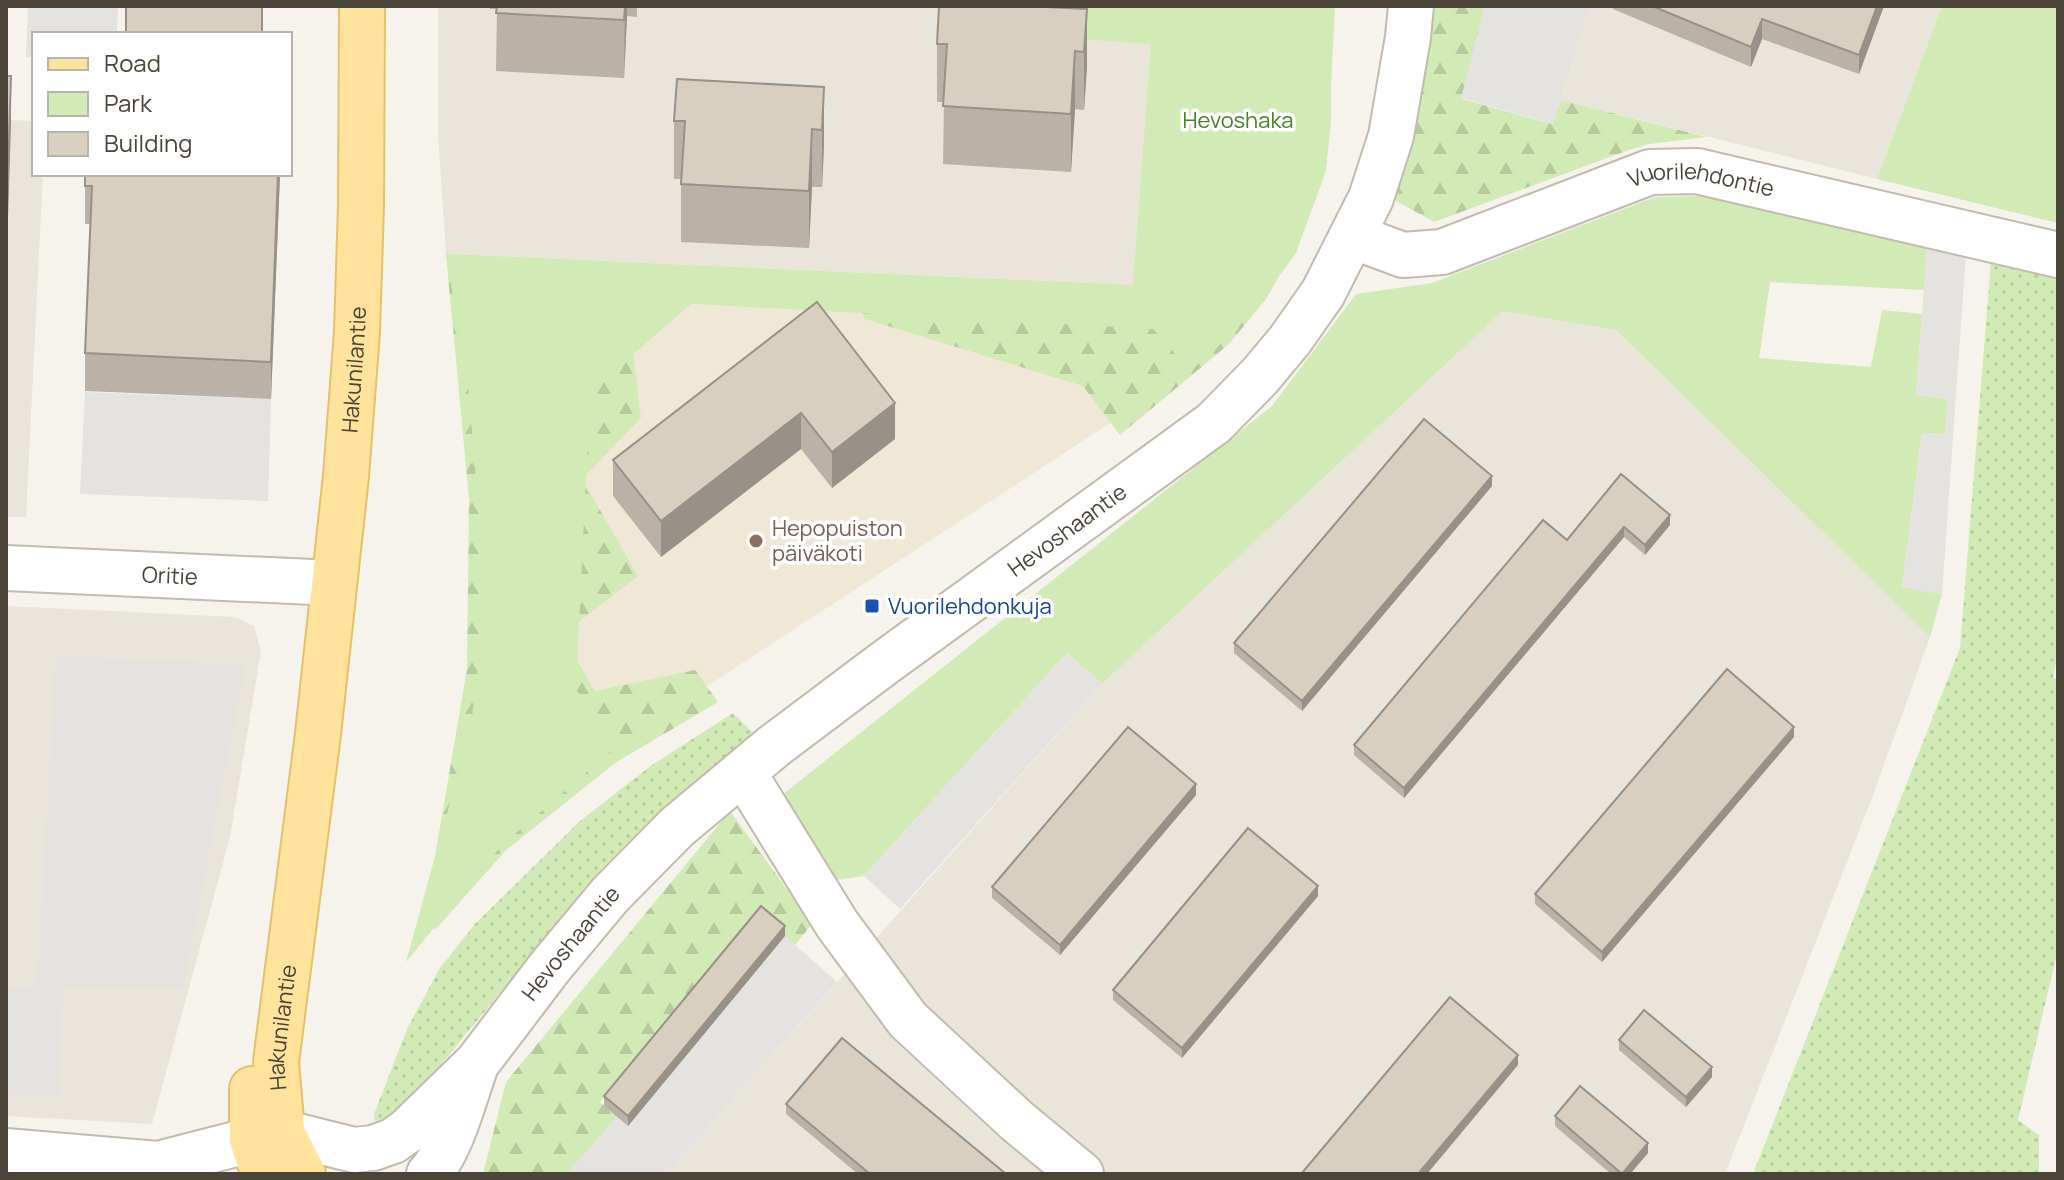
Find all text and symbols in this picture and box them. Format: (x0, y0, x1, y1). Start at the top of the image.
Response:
legend (32, 32, 292, 176)
text: Road (104, 46, 161, 79)
text: Park (104, 86, 153, 119)
park label: Hevoshaka (1182, 105, 1294, 135)
text: Building (104, 126, 192, 159)
street label: Vuorilehdontie (1623, 156, 1777, 204)
street label: Hakunilantie (334, 306, 373, 434)
street label: Hevoshaantie (1001, 477, 1133, 583)
place label: Hepopuiston päiväkoti (772, 513, 903, 568)
marker: Hepopuiston päiväkoti (747, 532, 765, 550)
street label: Oritie (141, 559, 199, 592)
place label: Vuorilehdonkuja (888, 591, 1052, 621)
marker: Vuorilehdonkuja (863, 597, 881, 615)
street label: Hevoshaantie (515, 879, 626, 1007)
street label: Hakunilantie (261, 963, 303, 1092)

